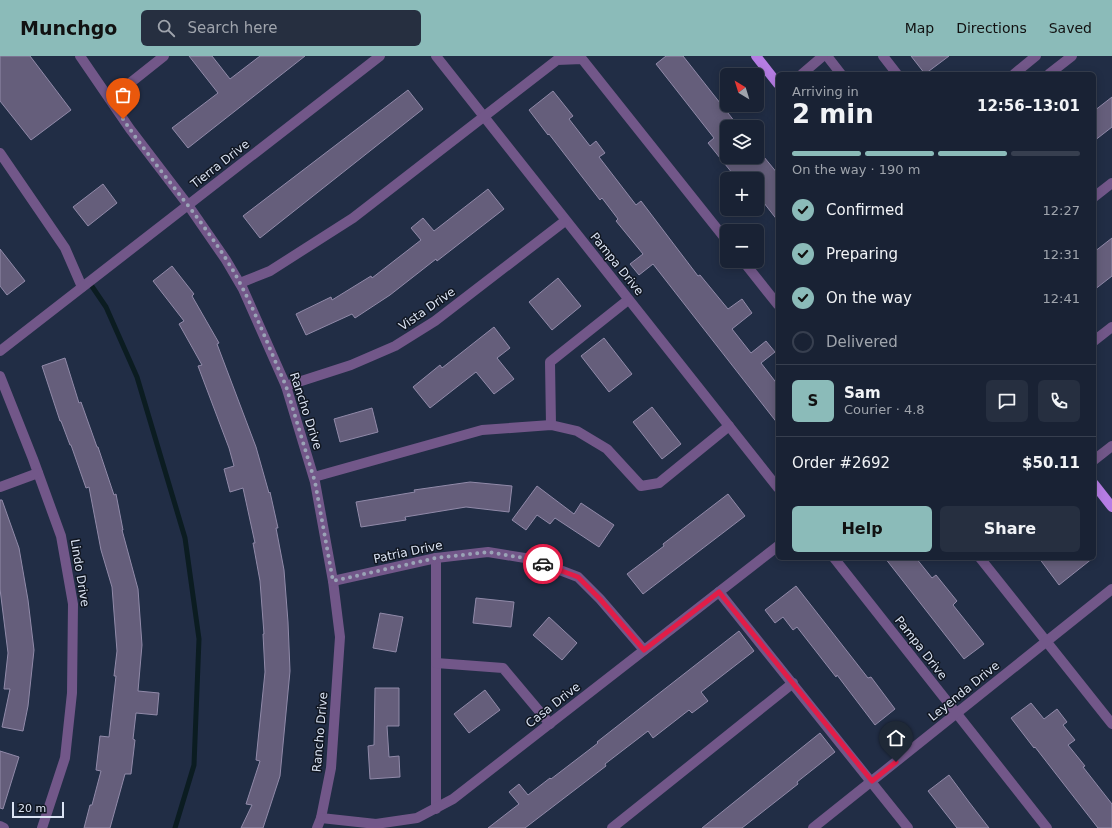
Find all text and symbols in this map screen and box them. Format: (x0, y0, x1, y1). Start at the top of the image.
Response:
search box (141, 10, 421, 46)
text: Munchgo (20, 17, 117, 39)
icon: search (155, 17, 177, 39)
text: Search here (187, 19, 278, 37)
text: Map (905, 20, 934, 36)
text: Directions (956, 20, 1027, 36)
text: Saved (1049, 20, 1092, 36)
north arrow (720, 68, 764, 112)
map controls (720, 68, 764, 268)
pin (106, 78, 140, 119)
icon: bag (112, 84, 134, 106)
text: Arriving in (792, 84, 859, 99)
text: 12:56–13:01 (977, 97, 1080, 115)
text: 2 min (792, 99, 874, 129)
button: layers (720, 120, 764, 164)
street label: Tierra Drive (187, 137, 252, 192)
text: On the way · 190 m (792, 162, 920, 177)
button: + (720, 172, 764, 216)
icon: check (792, 199, 814, 221)
text: Confirmed (826, 201, 904, 219)
text: 12:27 (1043, 203, 1080, 218)
button: − (720, 224, 764, 268)
street label: Pampa Drive (587, 230, 647, 298)
icon: check (792, 243, 814, 265)
text: Preparing (826, 245, 898, 263)
text: 12:31 (1043, 247, 1080, 262)
street label: Vista Drive (396, 285, 458, 333)
icon: check (792, 287, 814, 309)
text: On the way (826, 289, 912, 307)
text: 12:41 (1043, 291, 1080, 306)
text: Delivered (826, 333, 898, 351)
street label: Rancho Drive (287, 371, 325, 451)
button: chat (986, 380, 1028, 422)
button: phone (1038, 380, 1080, 422)
text: Sam (844, 384, 881, 402)
text: S (808, 392, 818, 410)
text: Courier · 4.8 (844, 402, 925, 417)
text: Order #2692 (792, 454, 890, 472)
text: $50.11 (1022, 454, 1080, 472)
button: Help (792, 506, 932, 552)
button: Share (940, 506, 1080, 552)
street label: Lindo Drive (68, 538, 92, 608)
street label: Patria Drive (372, 538, 444, 566)
courier (523, 544, 563, 584)
icon: car (532, 553, 554, 575)
street label: Pampa Drive (892, 614, 950, 682)
street label: Leyenda Drive (926, 658, 1002, 724)
street label: Casa Drive (523, 679, 583, 731)
street label: Rancho Drive (310, 691, 330, 773)
pin (879, 721, 913, 762)
icon: home (885, 727, 907, 749)
scale bar (12, 800, 64, 819)
text: 20 m (18, 802, 46, 815)

